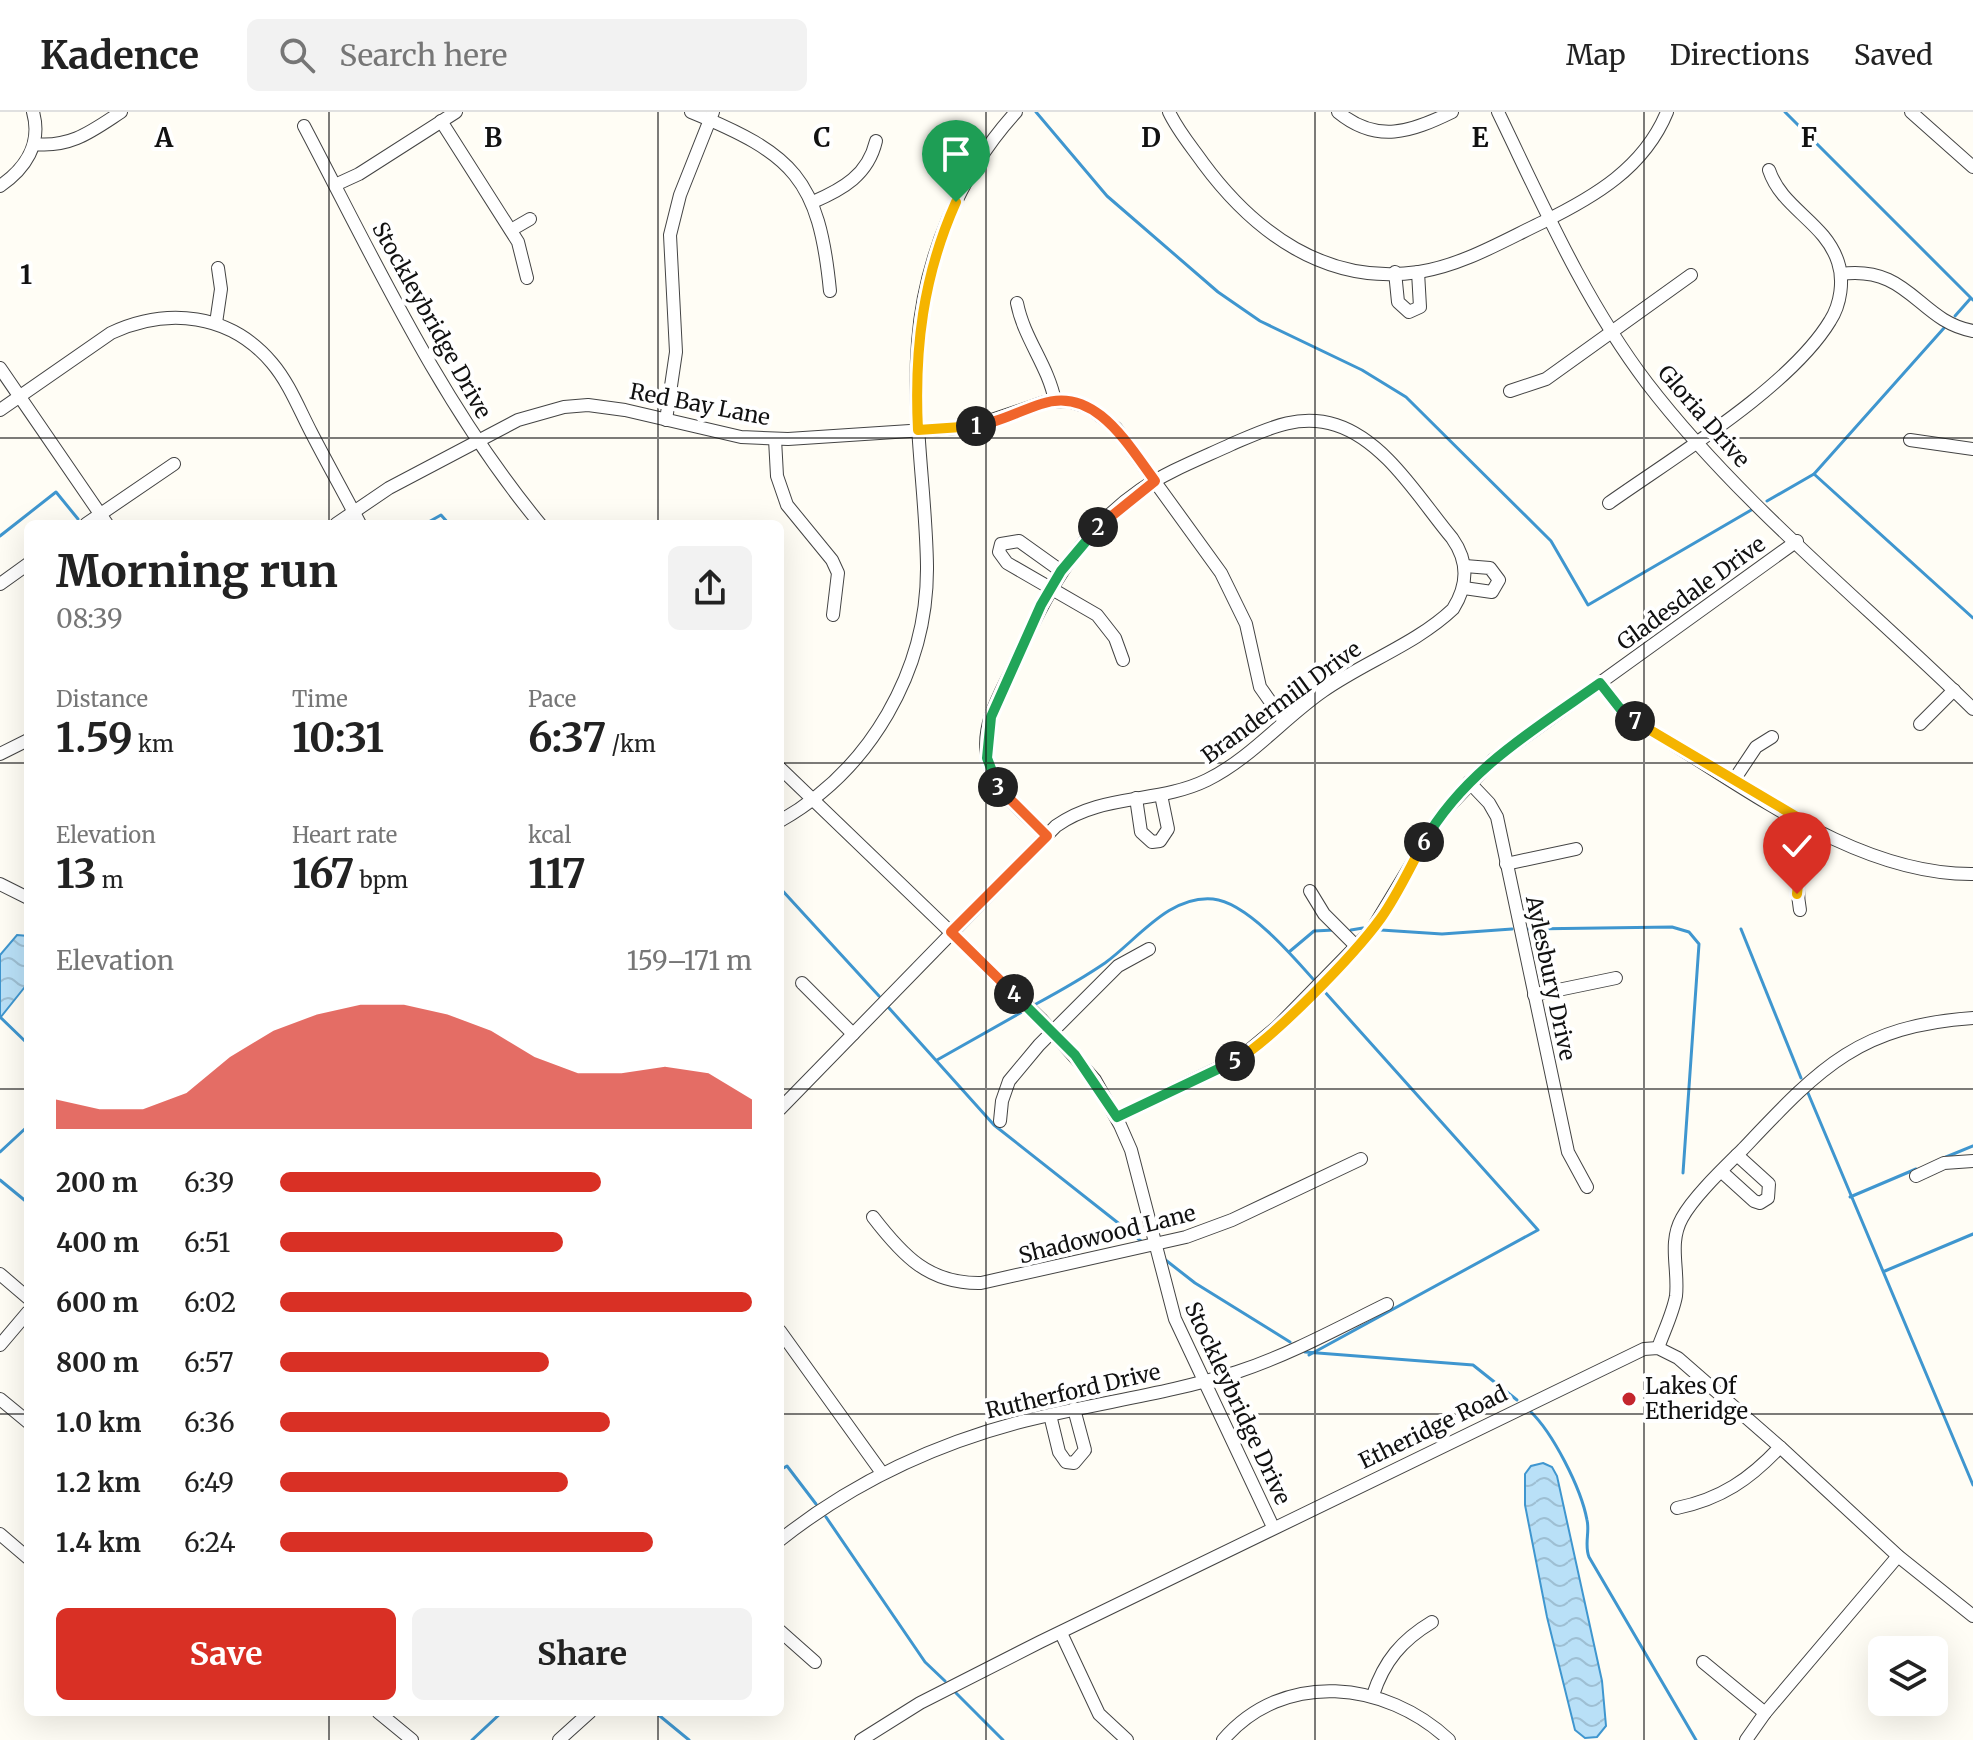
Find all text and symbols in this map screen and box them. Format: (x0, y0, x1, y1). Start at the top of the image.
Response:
search box (247, 19, 807, 91)
text: Kadence (40, 32, 199, 79)
icon: search (275, 33, 319, 77)
text: Search here (339, 36, 507, 74)
text: Map (1566, 37, 1626, 73)
text: Directions (1670, 37, 1810, 73)
text: Saved (1854, 37, 1933, 73)
pin (922, 120, 990, 202)
text: A (154, 121, 174, 154)
text: B (484, 121, 502, 154)
text: C (813, 121, 831, 154)
text: D (1141, 121, 1161, 154)
text: E (1472, 121, 1489, 154)
text: F (1801, 121, 1817, 154)
icon: arrive (934, 132, 978, 176)
street label: Stockleybridge Drive (366, 217, 498, 423)
text: 1 (20, 258, 32, 291)
street label: Gloria Drive (1652, 359, 1756, 473)
street label: Red Bay Lane (627, 377, 773, 431)
pin: 1 (956, 406, 996, 446)
text: 1 (971, 412, 981, 440)
pin: 2 (1078, 507, 1118, 547)
text: 2 (1092, 513, 1104, 541)
street label: Gladesdale Drive (1611, 530, 1771, 656)
text: Morning run (56, 544, 338, 599)
button: share (668, 546, 752, 630)
text: 08:39 (56, 602, 123, 635)
street label: Brandermill Drive (1196, 635, 1366, 769)
text: Distance (56, 685, 148, 713)
text: Time (292, 685, 348, 713)
text: Pace (528, 685, 576, 713)
pin: 7 (1615, 701, 1655, 741)
text: 7 (1628, 707, 1642, 735)
text: 1.59 (56, 713, 133, 763)
text: 10:31 (292, 713, 384, 763)
text: 6:37 (528, 713, 606, 763)
text: km (133, 730, 174, 758)
text: /km (606, 730, 656, 758)
pin: 3 (978, 767, 1018, 807)
text: 3 (992, 773, 1004, 801)
pin (1763, 812, 1831, 894)
text: Elevation (56, 821, 156, 849)
text: Heart rate (292, 821, 397, 849)
text: kcal (528, 821, 571, 849)
pin: 6 (1404, 822, 1444, 862)
icon: check (1775, 824, 1819, 868)
text: 6 (1417, 828, 1431, 856)
text: 13 (56, 849, 97, 899)
text: 167 (292, 849, 354, 899)
text: 117 (528, 849, 586, 899)
text: m (97, 866, 124, 894)
text: bpm (354, 866, 408, 894)
street label: Aylesbury Drive (1520, 892, 1582, 1063)
text: Elevation (56, 944, 174, 977)
text: 159–171 m (627, 944, 752, 977)
pin: 4 (994, 974, 1034, 1014)
text: 4 (1007, 980, 1021, 1008)
pin: 5 (1215, 1041, 1255, 1081)
text: 5 (1229, 1047, 1241, 1075)
text: 200 m (56, 1166, 138, 1199)
text: 6:39 (184, 1166, 234, 1199)
street label: Shadowood Lane (1016, 1198, 1198, 1270)
text: 400 m (56, 1226, 139, 1259)
text: 6:51 (184, 1226, 230, 1259)
text: 600 m (56, 1286, 139, 1319)
text: 6:02 (184, 1286, 236, 1319)
street label: Stockleybridge Drive (1179, 1297, 1297, 1509)
text: 800 m (56, 1346, 139, 1379)
text: 6:57 (184, 1346, 234, 1379)
street label: Rutherford Drive (983, 1357, 1163, 1425)
place label: Lakes Of Etheridge (1645, 1372, 1748, 1425)
street label: Etheridge Road (1354, 1379, 1512, 1475)
marker: Lakes Of Etheridge (1620, 1390, 1638, 1408)
text: 1.0 km (56, 1406, 141, 1439)
text: 6:36 (184, 1406, 235, 1439)
text: 1.2 km (56, 1466, 141, 1499)
text: 6:49 (184, 1466, 234, 1499)
text: 1.4 km (56, 1526, 141, 1559)
text: 6:24 (184, 1526, 236, 1559)
button: Save (56, 1608, 396, 1700)
button: Share (412, 1608, 752, 1700)
map controls (1868, 1636, 1948, 1716)
button: layers (1868, 1636, 1948, 1716)

